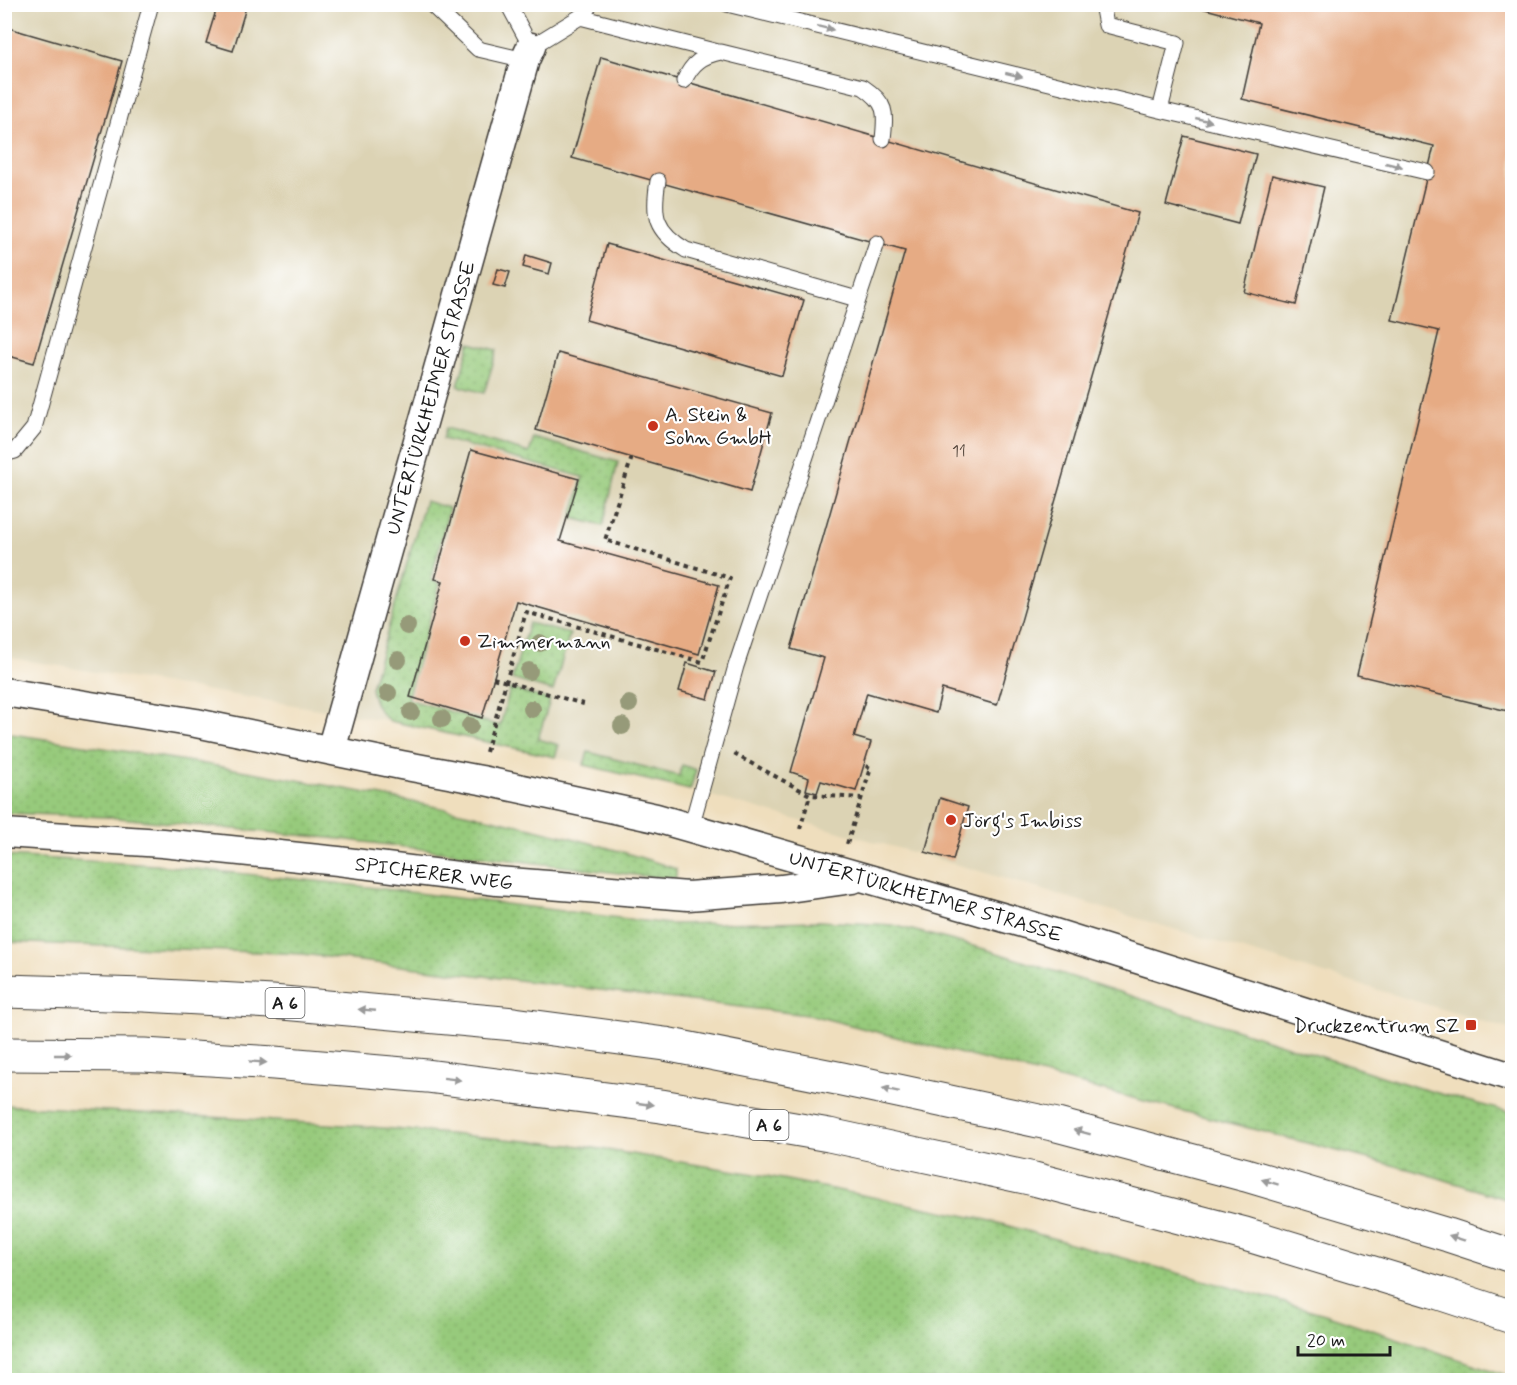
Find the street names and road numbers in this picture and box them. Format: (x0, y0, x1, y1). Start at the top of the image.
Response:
street label: UNTERTÜRKHEIMER STRASSE (380, 258, 483, 538)
street label: UNTERTÜRKHEIMER STRASSE (786, 845, 1065, 950)
street label: SPICHERER WEG (353, 851, 514, 897)
road number: A 6 (266, 988, 304, 1018)
road number: A 6 (750, 1110, 788, 1140)

